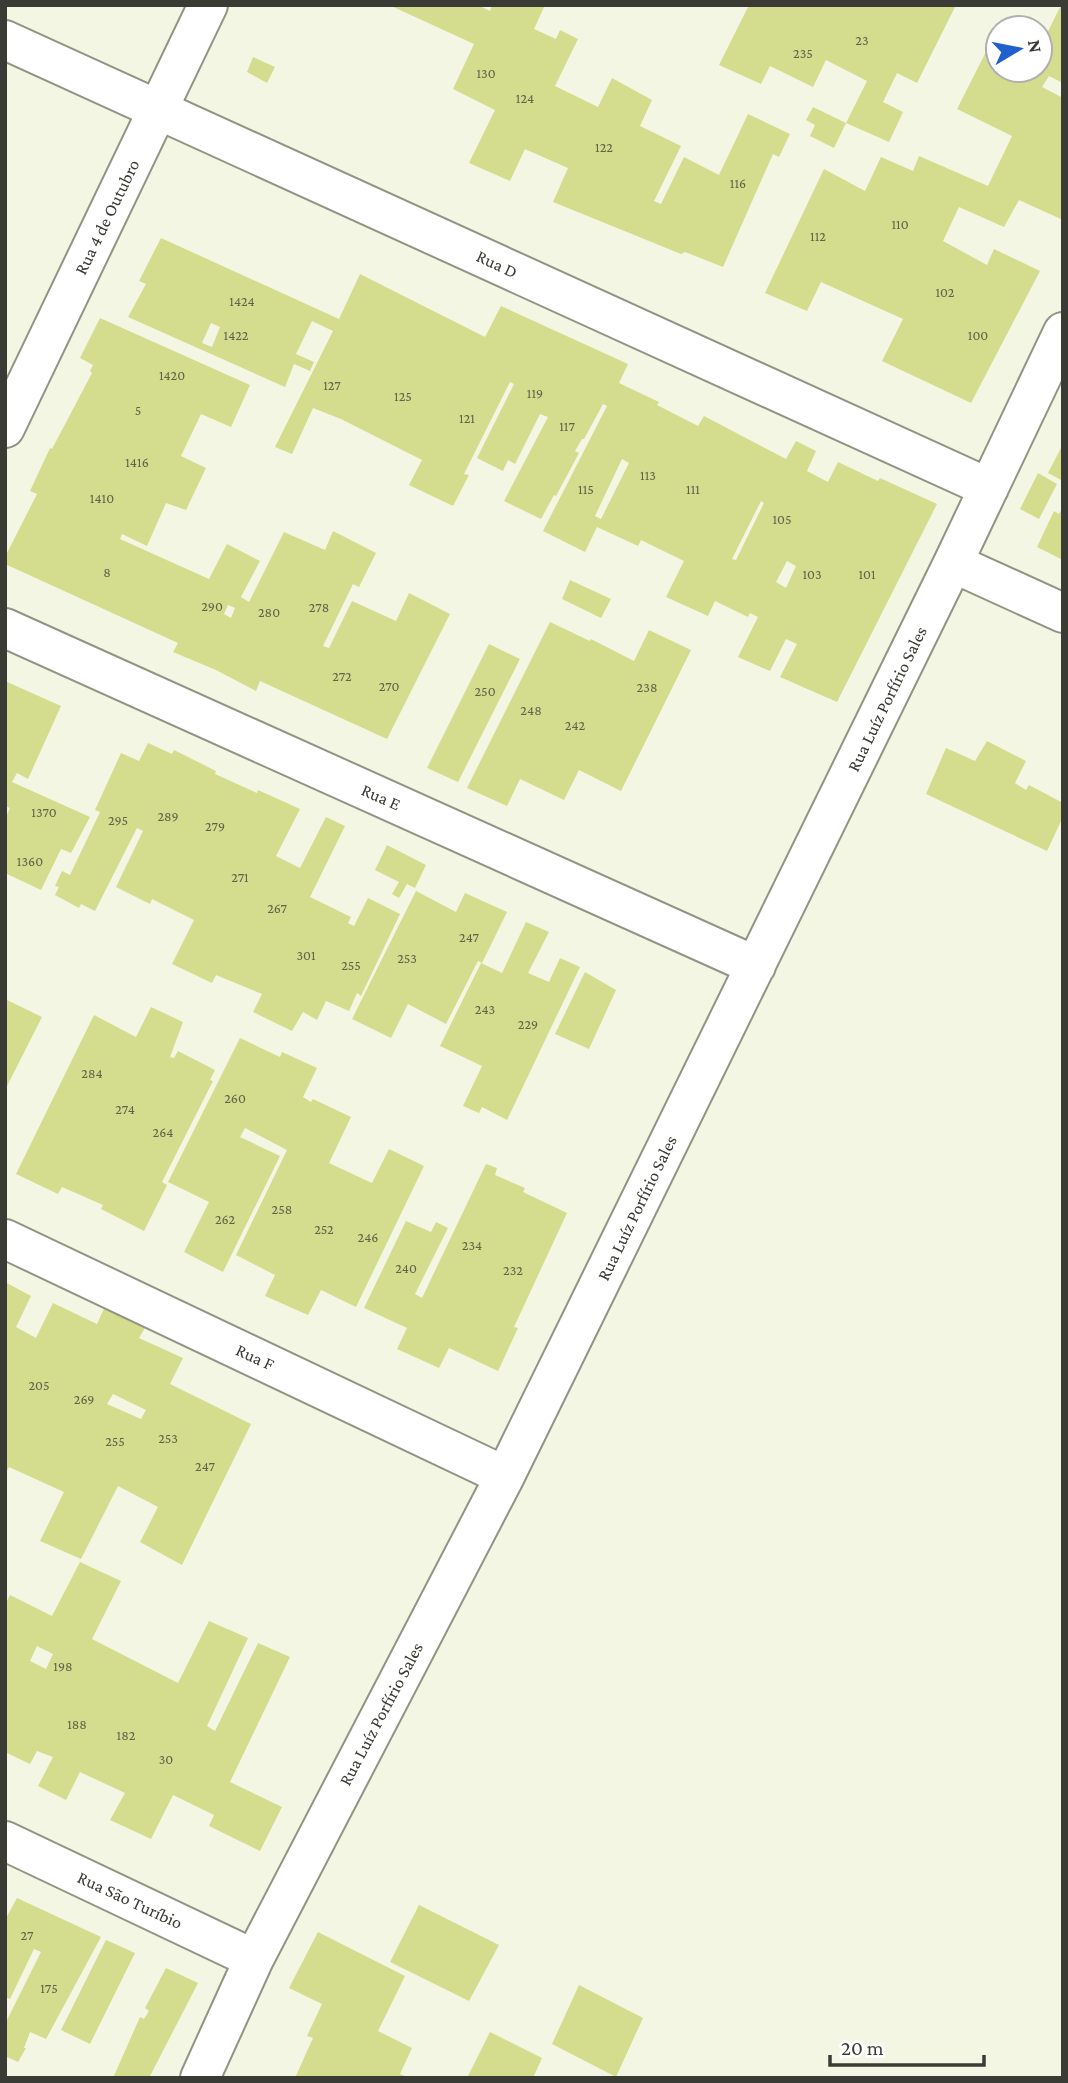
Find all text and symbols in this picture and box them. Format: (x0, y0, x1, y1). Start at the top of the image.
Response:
north arrow (984, 14, 1054, 84)
house number: 23 (855, 32, 869, 48)
text: N (1024, 38, 1047, 54)
house number: 235 (793, 45, 813, 61)
house number: 130 (476, 65, 496, 81)
house number: 124 (516, 90, 534, 106)
house number: 122 (595, 139, 613, 155)
street label: Rua 4 de Outubro (70, 156, 144, 278)
house number: 116 (730, 175, 746, 191)
house number: 110 (891, 216, 909, 232)
house number: 112 (810, 228, 826, 244)
street label: Rua D (473, 246, 521, 282)
house number: 102 (935, 284, 955, 300)
house number: 1424 (229, 293, 255, 309)
house number: 1422 (224, 327, 249, 343)
house number: 100 (968, 327, 988, 343)
house number: 1420 (159, 367, 185, 383)
house number: 127 (323, 377, 341, 393)
house number: 119 (527, 385, 543, 401)
house number: 125 (394, 388, 412, 404)
house number: 5 (135, 402, 141, 418)
house number: 121 (459, 410, 475, 426)
house number: 117 (559, 418, 575, 434)
house number: 1416 (125, 454, 149, 470)
house number: 113 (640, 467, 656, 483)
house number: 115 (578, 481, 594, 497)
house number: 111 (686, 481, 700, 497)
house number: 1410 (90, 490, 114, 506)
house number: 105 (772, 511, 792, 527)
house number: 8 (103, 564, 111, 580)
house number: 103 (802, 566, 822, 582)
house number: 101 (858, 566, 876, 582)
house number: 290 (201, 598, 223, 614)
house number: 278 (309, 599, 329, 615)
house number: 280 (258, 604, 280, 620)
street label: Rua Luíz Porfírio Sales (843, 623, 931, 775)
house number: 272 (332, 668, 352, 684)
house number: 270 (379, 678, 399, 694)
house number: 238 (637, 679, 657, 695)
house number: 250 (474, 683, 496, 699)
house number: 248 (520, 702, 542, 718)
house number: 242 (565, 717, 586, 733)
street label: Rua E (358, 780, 404, 815)
house number: 1370 (31, 804, 57, 820)
house number: 289 (157, 808, 179, 824)
house number: 295 (108, 812, 128, 828)
house number: 279 (205, 818, 225, 834)
house number: 1360 (17, 853, 43, 869)
house number: 271 (231, 869, 249, 885)
house number: 267 (267, 900, 287, 916)
house number: 247 (459, 929, 480, 945)
house number: 301 (296, 947, 316, 963)
house number: 253 (397, 950, 417, 966)
house number: 255 (341, 957, 361, 973)
house number: 243 (475, 1001, 495, 1017)
house number: 229 (518, 1016, 538, 1032)
house number: 284 (81, 1065, 103, 1081)
house number: 260 (224, 1090, 246, 1106)
house number: 274 (115, 1101, 135, 1117)
house number: 264 (153, 1124, 173, 1140)
street label: Rua Luíz Porfírio Sales (593, 1132, 681, 1284)
house number: 258 (272, 1201, 292, 1217)
house number: 262 (215, 1211, 235, 1227)
house number: 252 (314, 1221, 334, 1237)
house number: 246 (358, 1229, 378, 1245)
house number: 234 (462, 1237, 482, 1253)
house number: 240 (395, 1260, 417, 1276)
house number: 232 (503, 1262, 523, 1278)
street label: Rua F (233, 1340, 277, 1375)
house number: 205 (28, 1377, 50, 1393)
house number: 269 (74, 1391, 94, 1407)
house number: 253 (158, 1430, 178, 1446)
house number: 255 (105, 1433, 125, 1449)
house number: 247 (195, 1458, 216, 1474)
street label: Rua Luíz Porfírio Sales (335, 1639, 427, 1789)
house number: 198 (53, 1658, 73, 1674)
house number: 188 (67, 1716, 87, 1732)
house number: 182 (117, 1727, 136, 1743)
house number: 30 (159, 1751, 173, 1767)
street label: Rua São Turíbio (74, 1867, 186, 1933)
house number: 27 (21, 1927, 34, 1943)
house number: 175 (40, 1980, 58, 1996)
scale bar (830, 2024, 984, 2068)
text: 20 m (841, 2036, 884, 2060)

